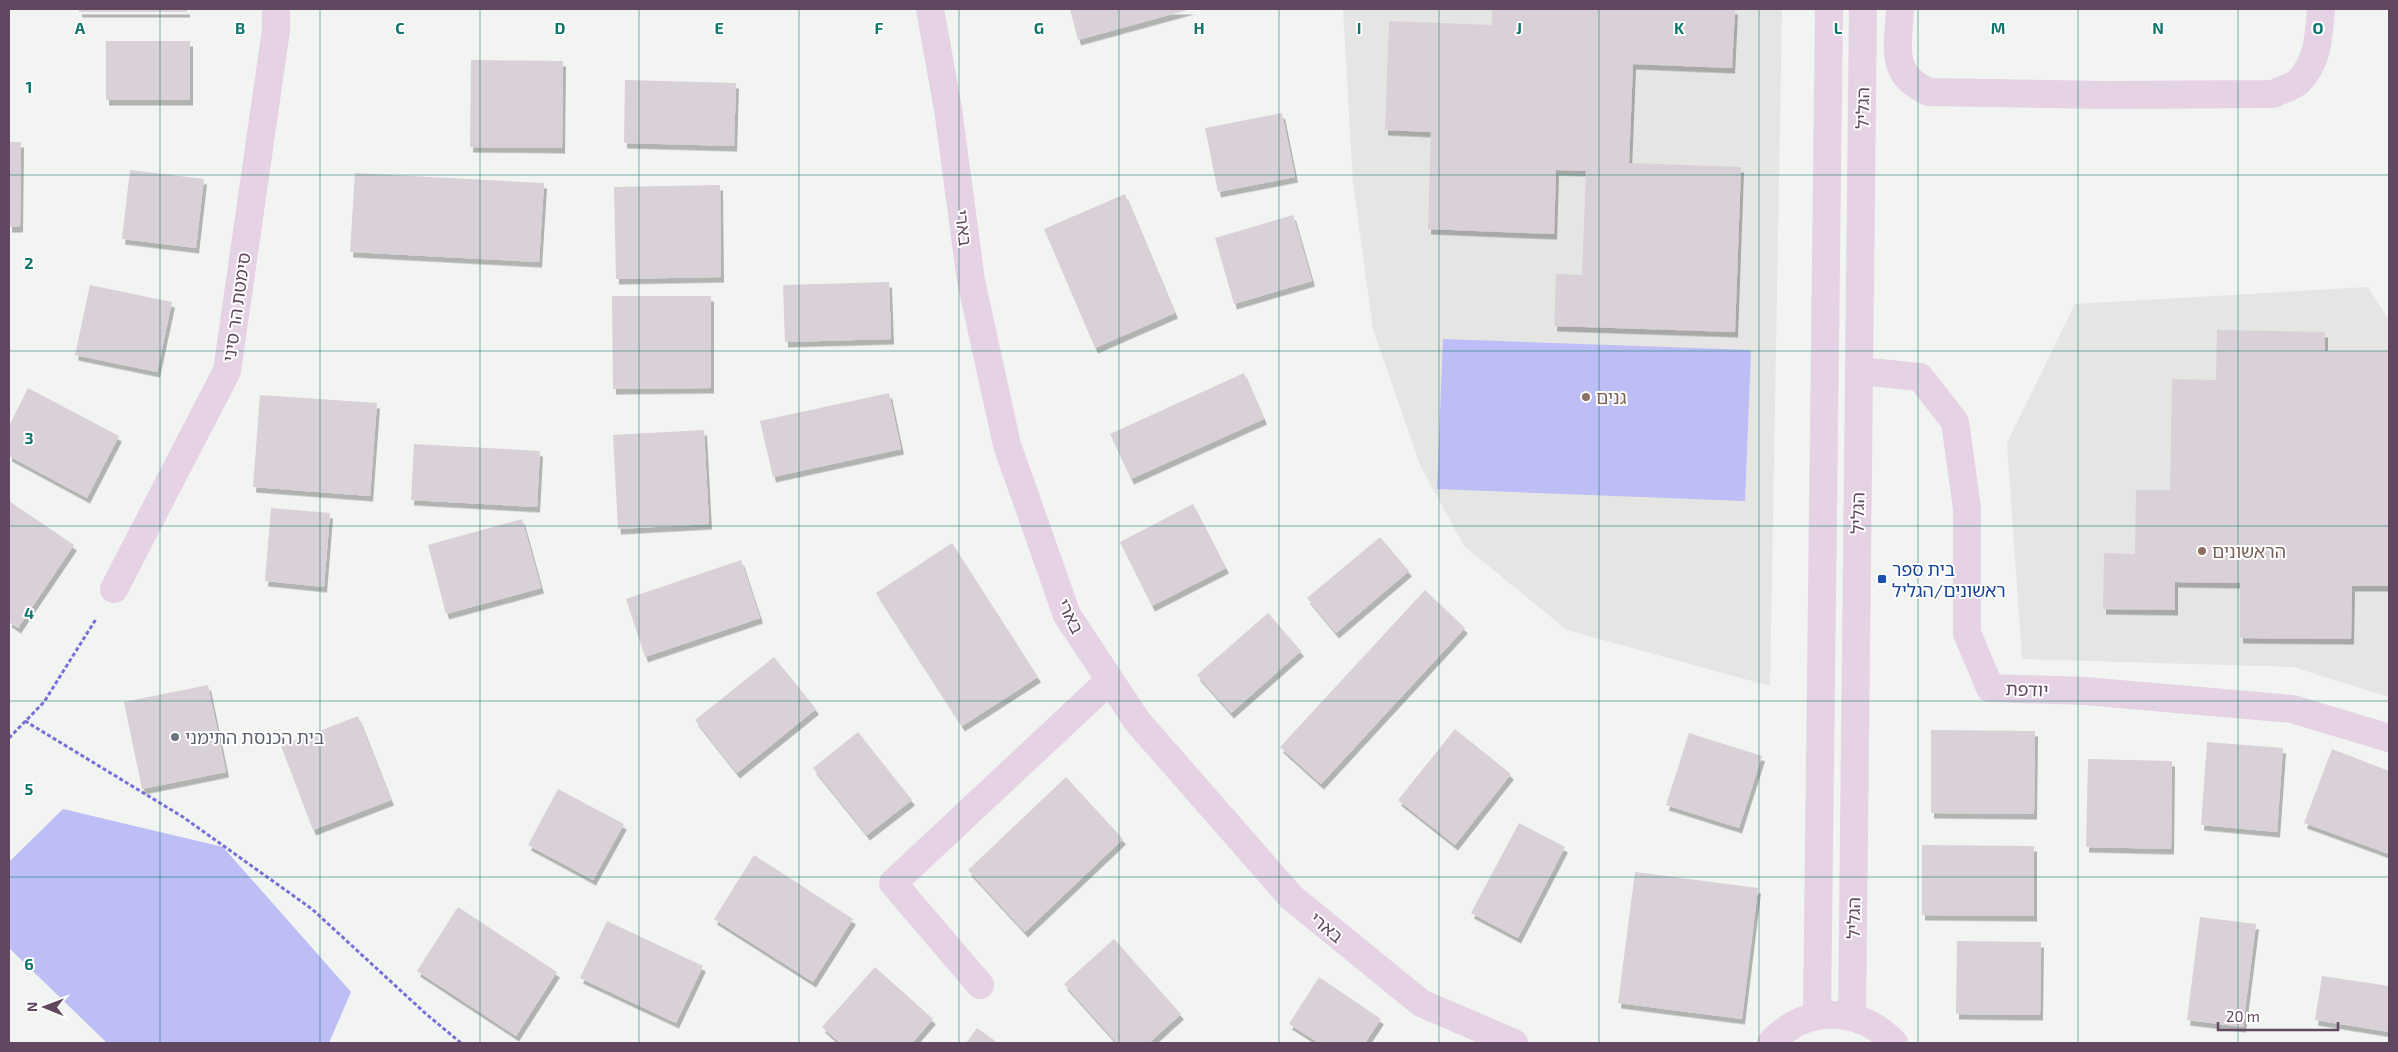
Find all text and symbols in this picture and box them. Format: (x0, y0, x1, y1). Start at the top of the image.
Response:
text: A (75, 18, 86, 37)
text: B (235, 18, 245, 37)
text: C (395, 18, 405, 37)
text: D (555, 18, 566, 37)
text: E (714, 18, 724, 37)
text: F (875, 18, 884, 37)
text: G (1034, 18, 1044, 37)
text: H (1193, 18, 1205, 37)
text: I (1357, 18, 1361, 37)
text: J (1516, 18, 1522, 37)
text: K (1674, 18, 1685, 37)
text: L (1834, 18, 1843, 37)
text: M (1991, 18, 2005, 37)
text: N (2152, 18, 2164, 37)
text: O (2312, 18, 2324, 37)
text: 1 (26, 77, 32, 96)
street label: הגליל (1851, 87, 1873, 129)
street label: בארי (951, 209, 977, 247)
street label: סימטת הר סיני (217, 251, 255, 363)
text: 2 (24, 253, 34, 272)
place label: גנים (1596, 386, 1627, 408)
marker: גנים (1580, 391, 1592, 403)
text: 3 (24, 428, 34, 447)
street label: הגליל (1846, 492, 1868, 534)
place label: הראשונים (2212, 540, 2286, 562)
marker: הראשונים (2196, 545, 2208, 557)
place label: בית ספר ראשונים/הגליל (1892, 558, 2006, 601)
marker: בית ספר ראשונים/הגליל (1876, 573, 1888, 585)
street label: בארי (1053, 595, 1089, 637)
text: 4 (24, 603, 34, 622)
street label: יודפת (2005, 677, 2049, 701)
place label: בית הכנסת התימני (185, 726, 324, 748)
marker: בית הכנסת התימני (169, 731, 181, 743)
text: 5 (25, 779, 34, 798)
street label: הגליל (1842, 897, 1864, 939)
street label: בארי (1306, 907, 1348, 947)
text: 6 (24, 954, 34, 973)
north arrow (20, 982, 70, 1032)
scale bar (2218, 1000, 2338, 1032)
text: N (23, 1002, 40, 1012)
text: 20 m (2226, 1007, 2260, 1025)

